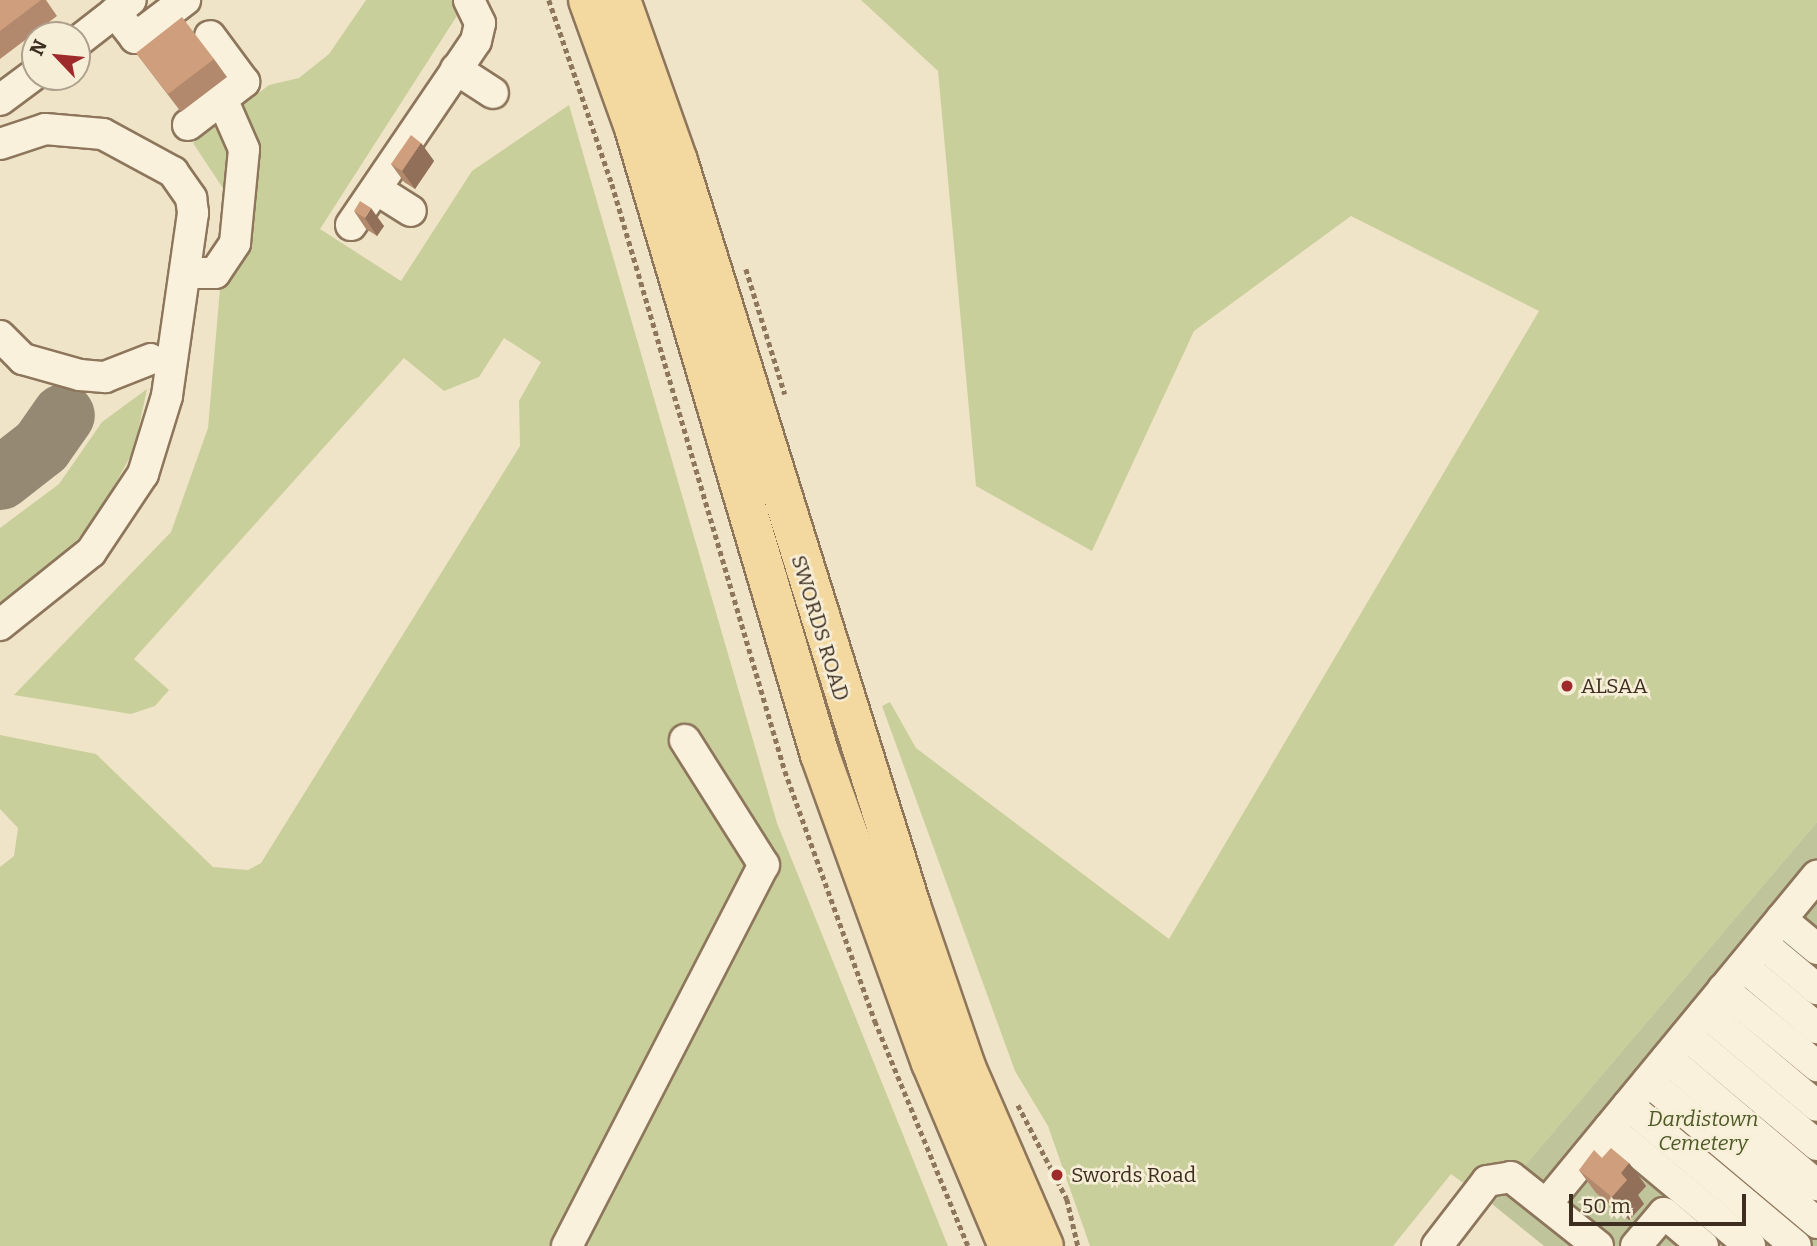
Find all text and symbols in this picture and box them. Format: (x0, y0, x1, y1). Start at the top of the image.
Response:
north arrow (21, 21, 91, 91)
text: N (25, 36, 52, 59)
street label: SWORDS ROAD (786, 552, 854, 704)
place label: ALSAA (1581, 673, 1648, 699)
marker: ALSAA (1559, 678, 1575, 694)
park label: Dardistown Cemetery (1648, 1106, 1758, 1156)
place label: Swords Road (1071, 1162, 1196, 1188)
marker: Swords Road (1049, 1167, 1065, 1183)
scale bar (1572, 1180, 1749, 1224)
text: 50 m (1582, 1193, 1631, 1219)

